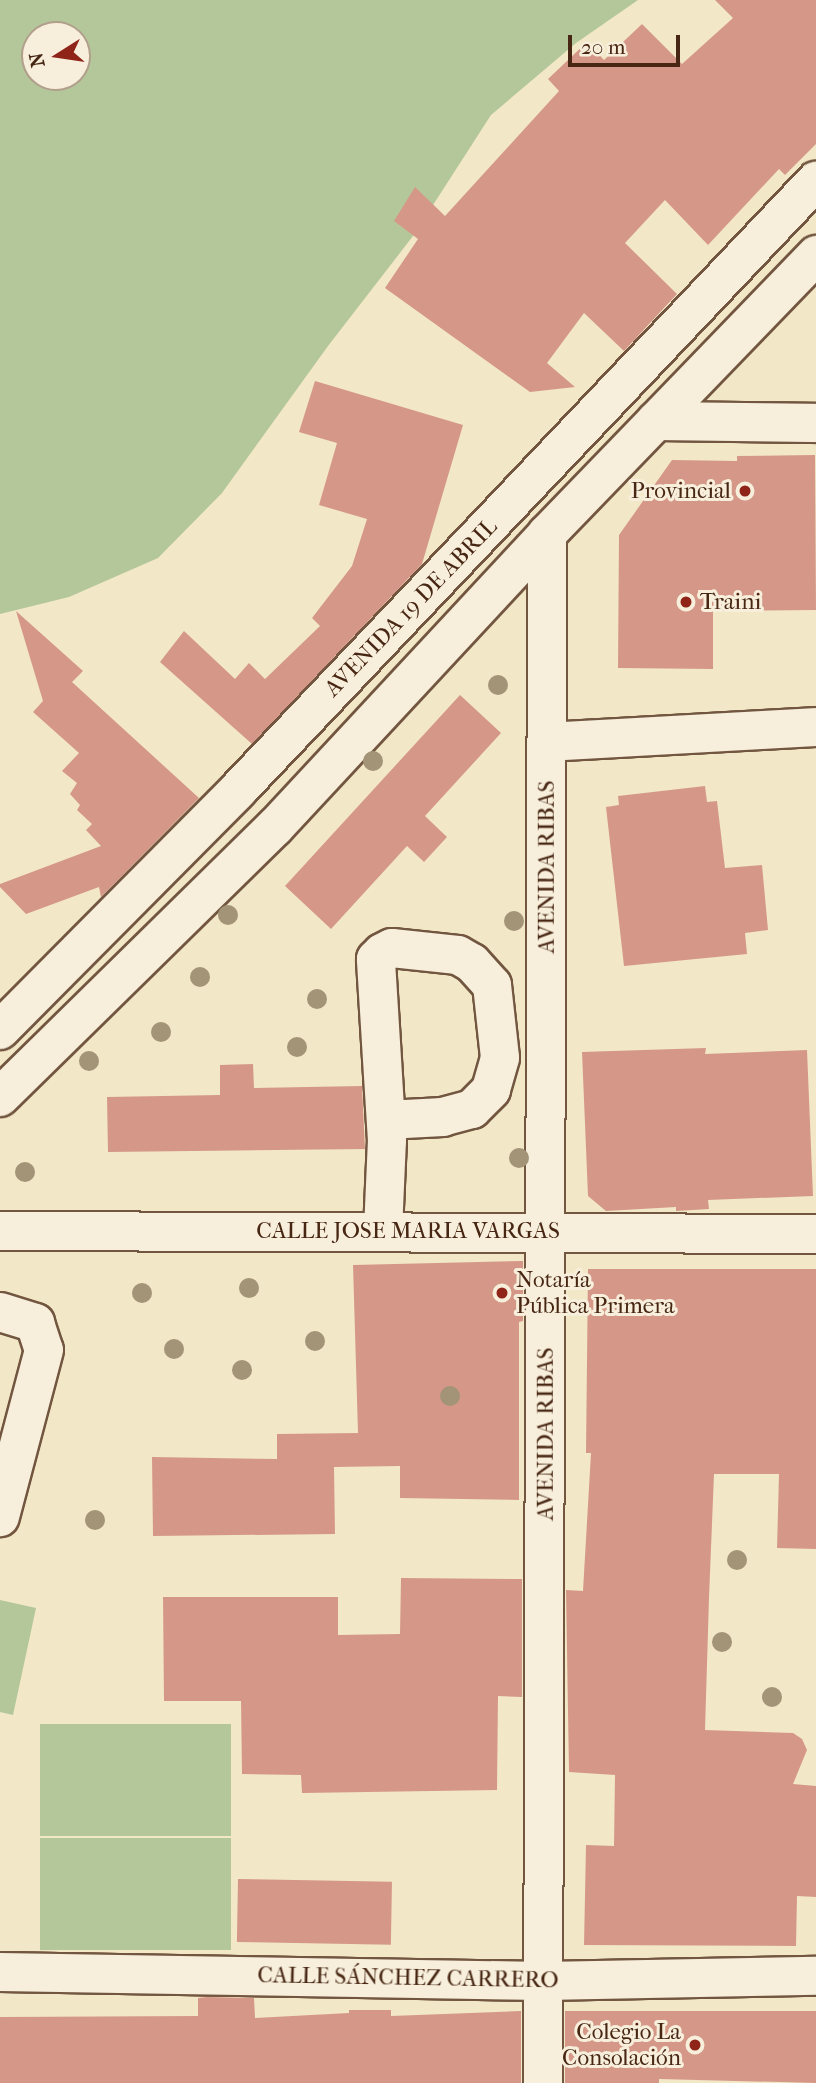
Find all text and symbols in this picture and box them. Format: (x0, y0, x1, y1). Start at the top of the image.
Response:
north arrow (21, 21, 91, 91)
scale bar (571, 21, 683, 65)
text: 20 m (581, 35, 625, 59)
text: N (25, 51, 50, 69)
place label: Provincial (631, 477, 731, 505)
marker: Provincial (737, 483, 753, 499)
street label: AVENIDA 19 DE ABRIL (319, 513, 503, 703)
place label: Traini (700, 588, 761, 616)
marker: Traini (678, 594, 694, 610)
street label: AVENIDA RIBAS (533, 780, 561, 954)
street label: CALLE JOSE MARIA VARGAS (256, 1217, 560, 1245)
place label: Notaría Pública Primera (516, 1266, 675, 1320)
marker: Notaría Pública Primera (494, 1285, 510, 1301)
street label: AVENIDA RIBAS (532, 1347, 560, 1521)
street label: CALLE SÁNCHEZ CARRERO (257, 1962, 559, 1994)
place label: Colegio La Consolación (562, 2018, 681, 2072)
marker: Colegio La Consolación (687, 2037, 703, 2053)

